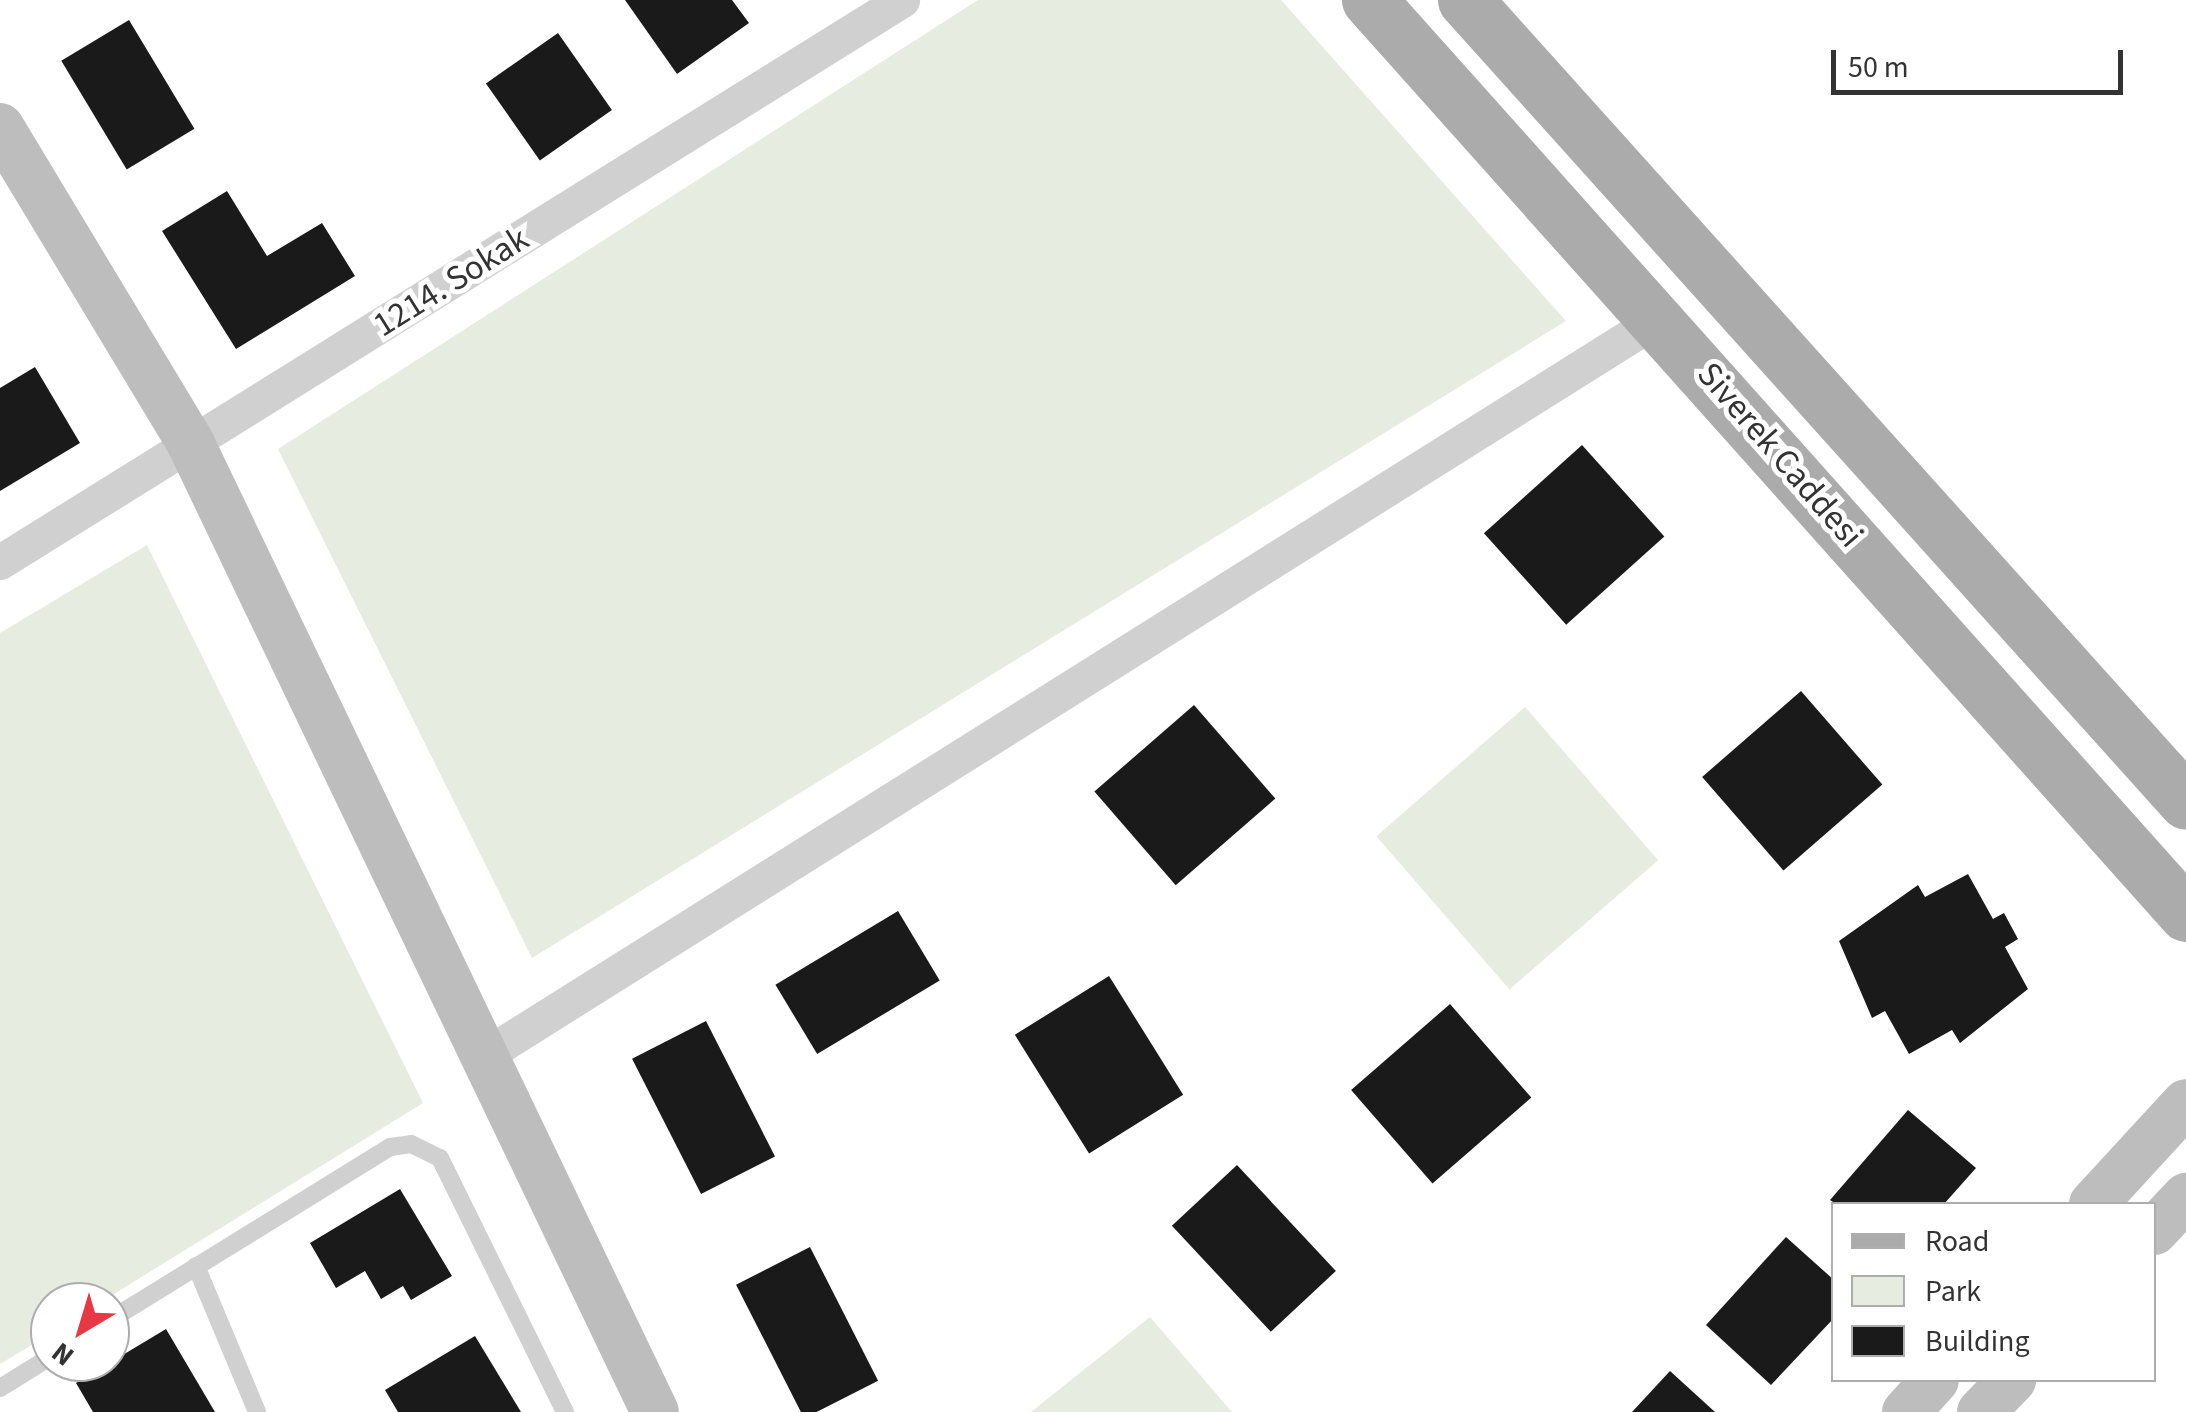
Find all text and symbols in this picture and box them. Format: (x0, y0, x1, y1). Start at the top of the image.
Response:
scale bar (1836, 30, 2128, 92)
text: 50 m (1848, 46, 1909, 89)
street label: 1214. Sokak (366, 218, 536, 346)
street label: Siverek Caddesi (1688, 354, 1872, 556)
legend (1831, 1202, 2156, 1382)
text: Road (1925, 1220, 1989, 1263)
text: Park (1925, 1270, 1981, 1313)
north arrow (30, 1282, 130, 1382)
text: Building (1925, 1320, 2030, 1363)
text: N (43, 1333, 82, 1376)

